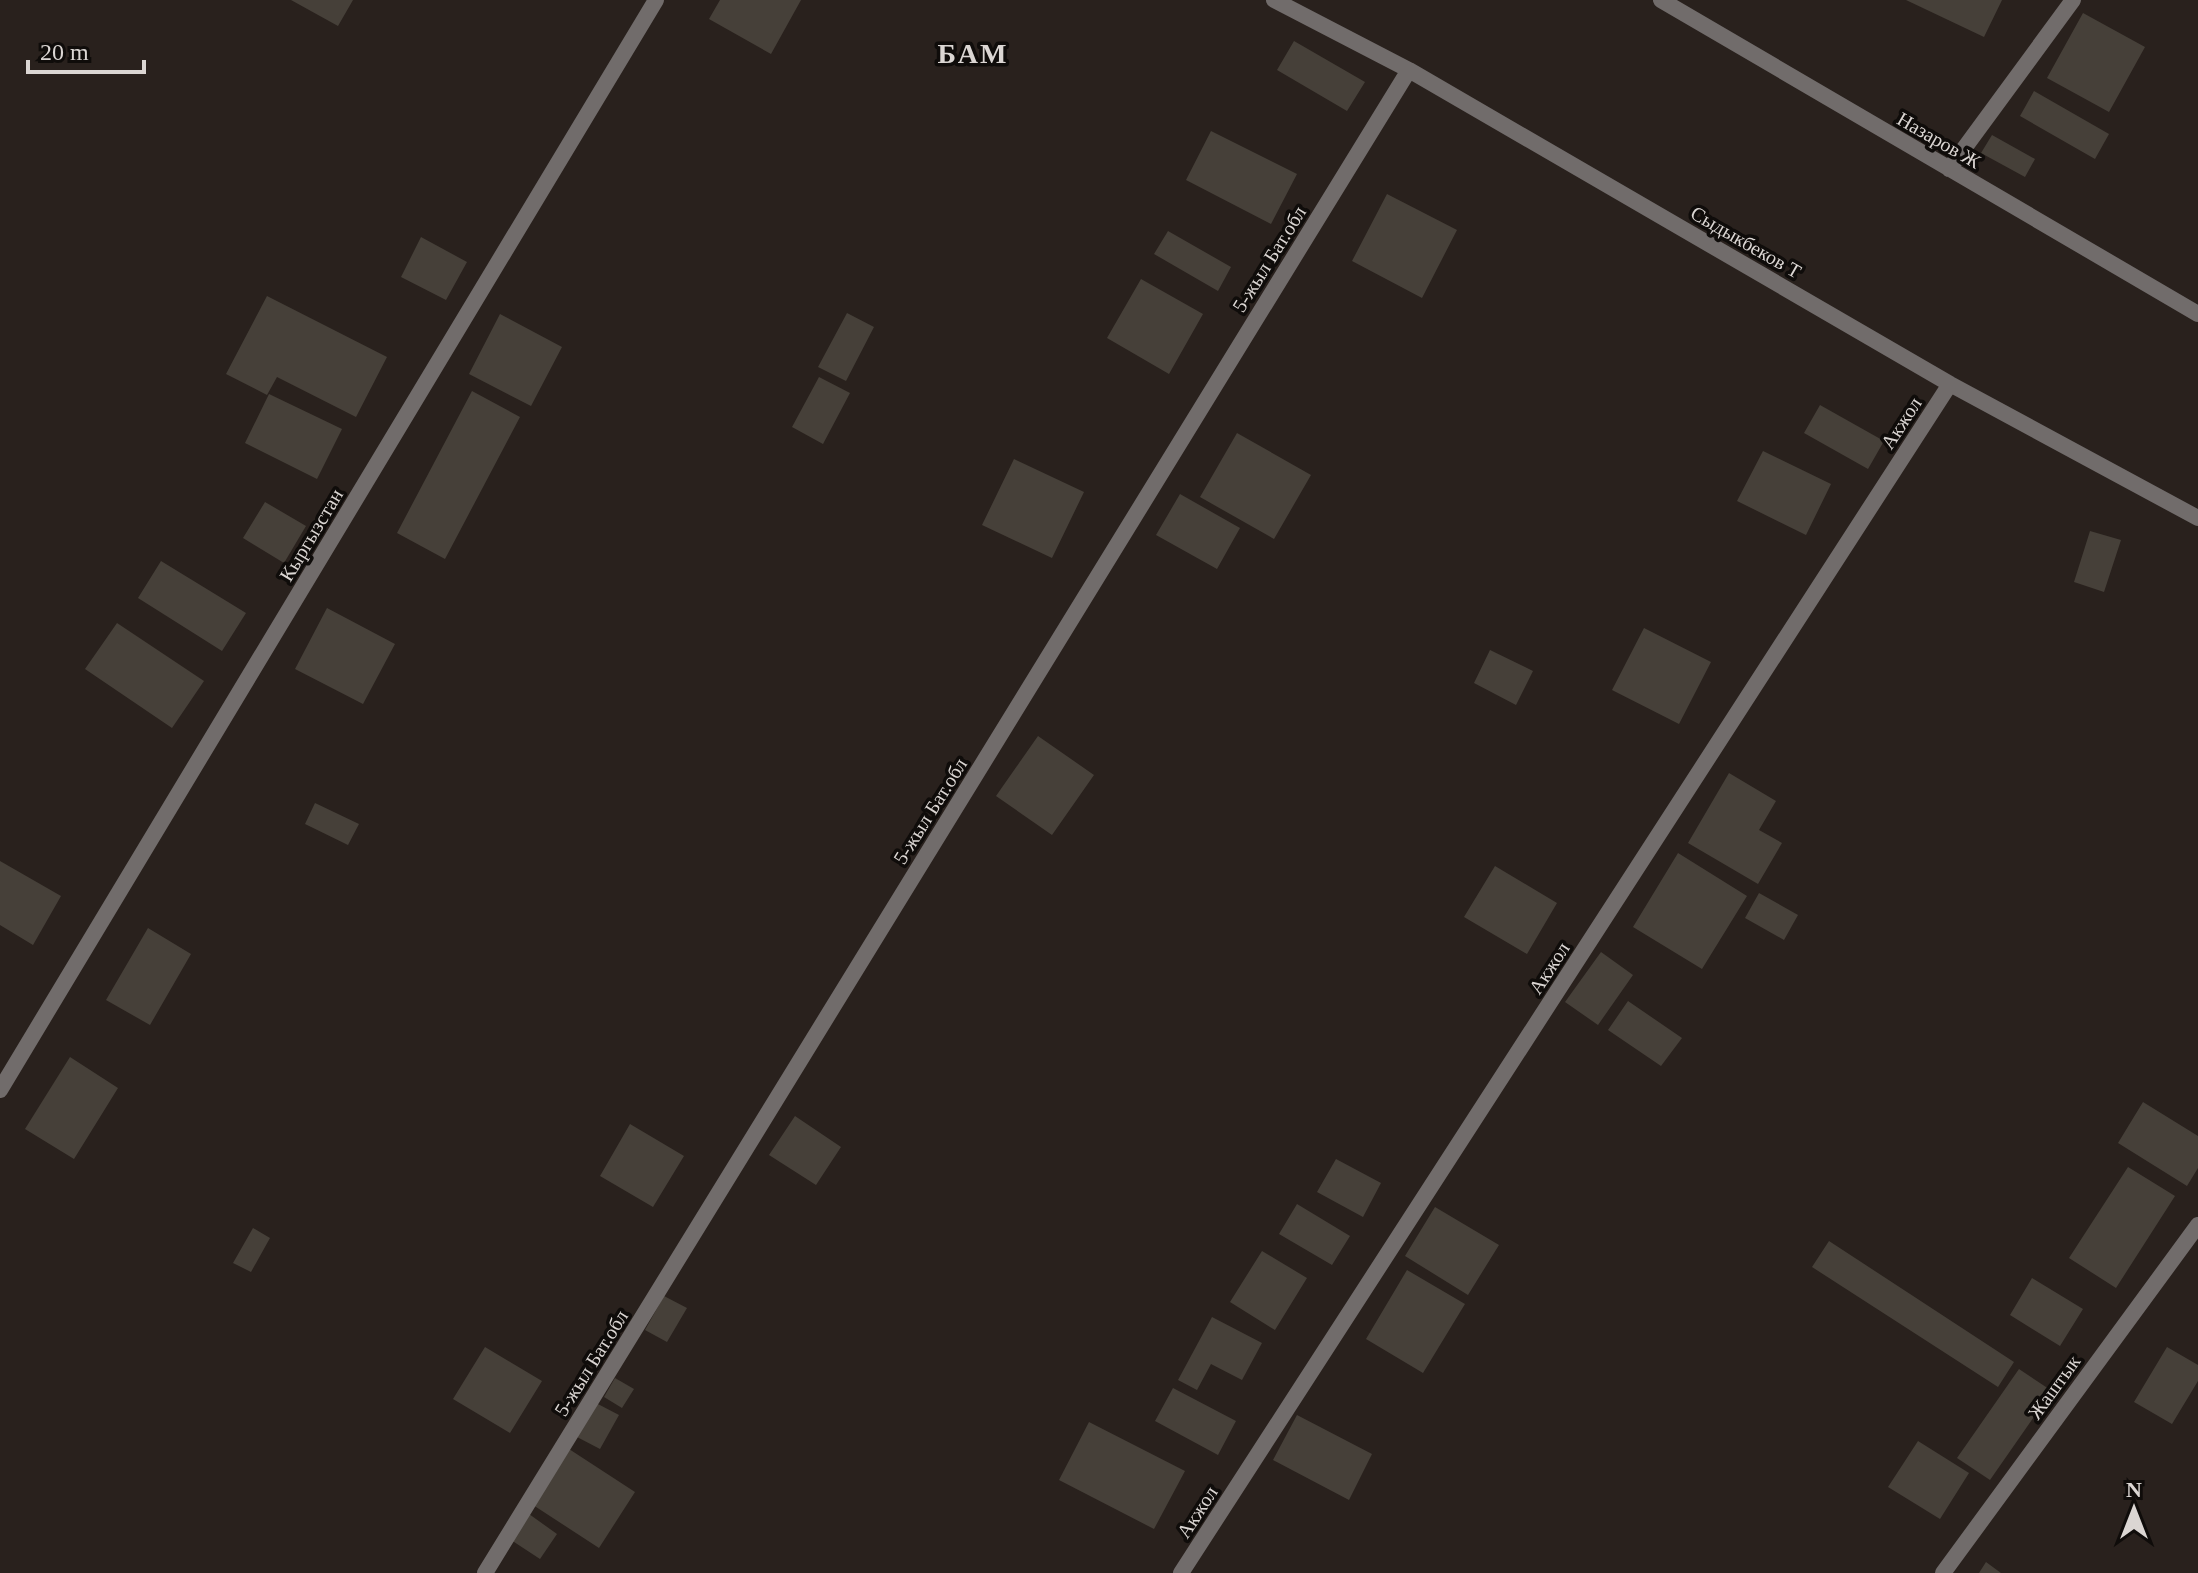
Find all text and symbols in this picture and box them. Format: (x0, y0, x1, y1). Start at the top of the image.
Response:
scale bar (28, 24, 144, 74)
district label: БАМ (938, 38, 1008, 69)
text: 20 m (40, 39, 89, 65)
street label: Назаров Ж (1893, 107, 1985, 174)
street label: 5-жыл Бат.обл (1228, 202, 1310, 316)
street label: Сыдыкбеков Т (1686, 202, 1805, 283)
street label: Акжол (1876, 393, 1926, 453)
street label: Кыргызстан (275, 485, 348, 586)
street label: 5-жыл Бат.обл (889, 754, 971, 868)
street label: Акжол (1524, 938, 1574, 998)
street label: 5-жыл Бат.обл (550, 1306, 632, 1420)
street label: Жаштык (2023, 1351, 2085, 1423)
north arrow (2094, 1469, 2174, 1549)
text: N (2126, 1477, 2142, 1502)
street label: Акжол (1172, 1482, 1222, 1542)

